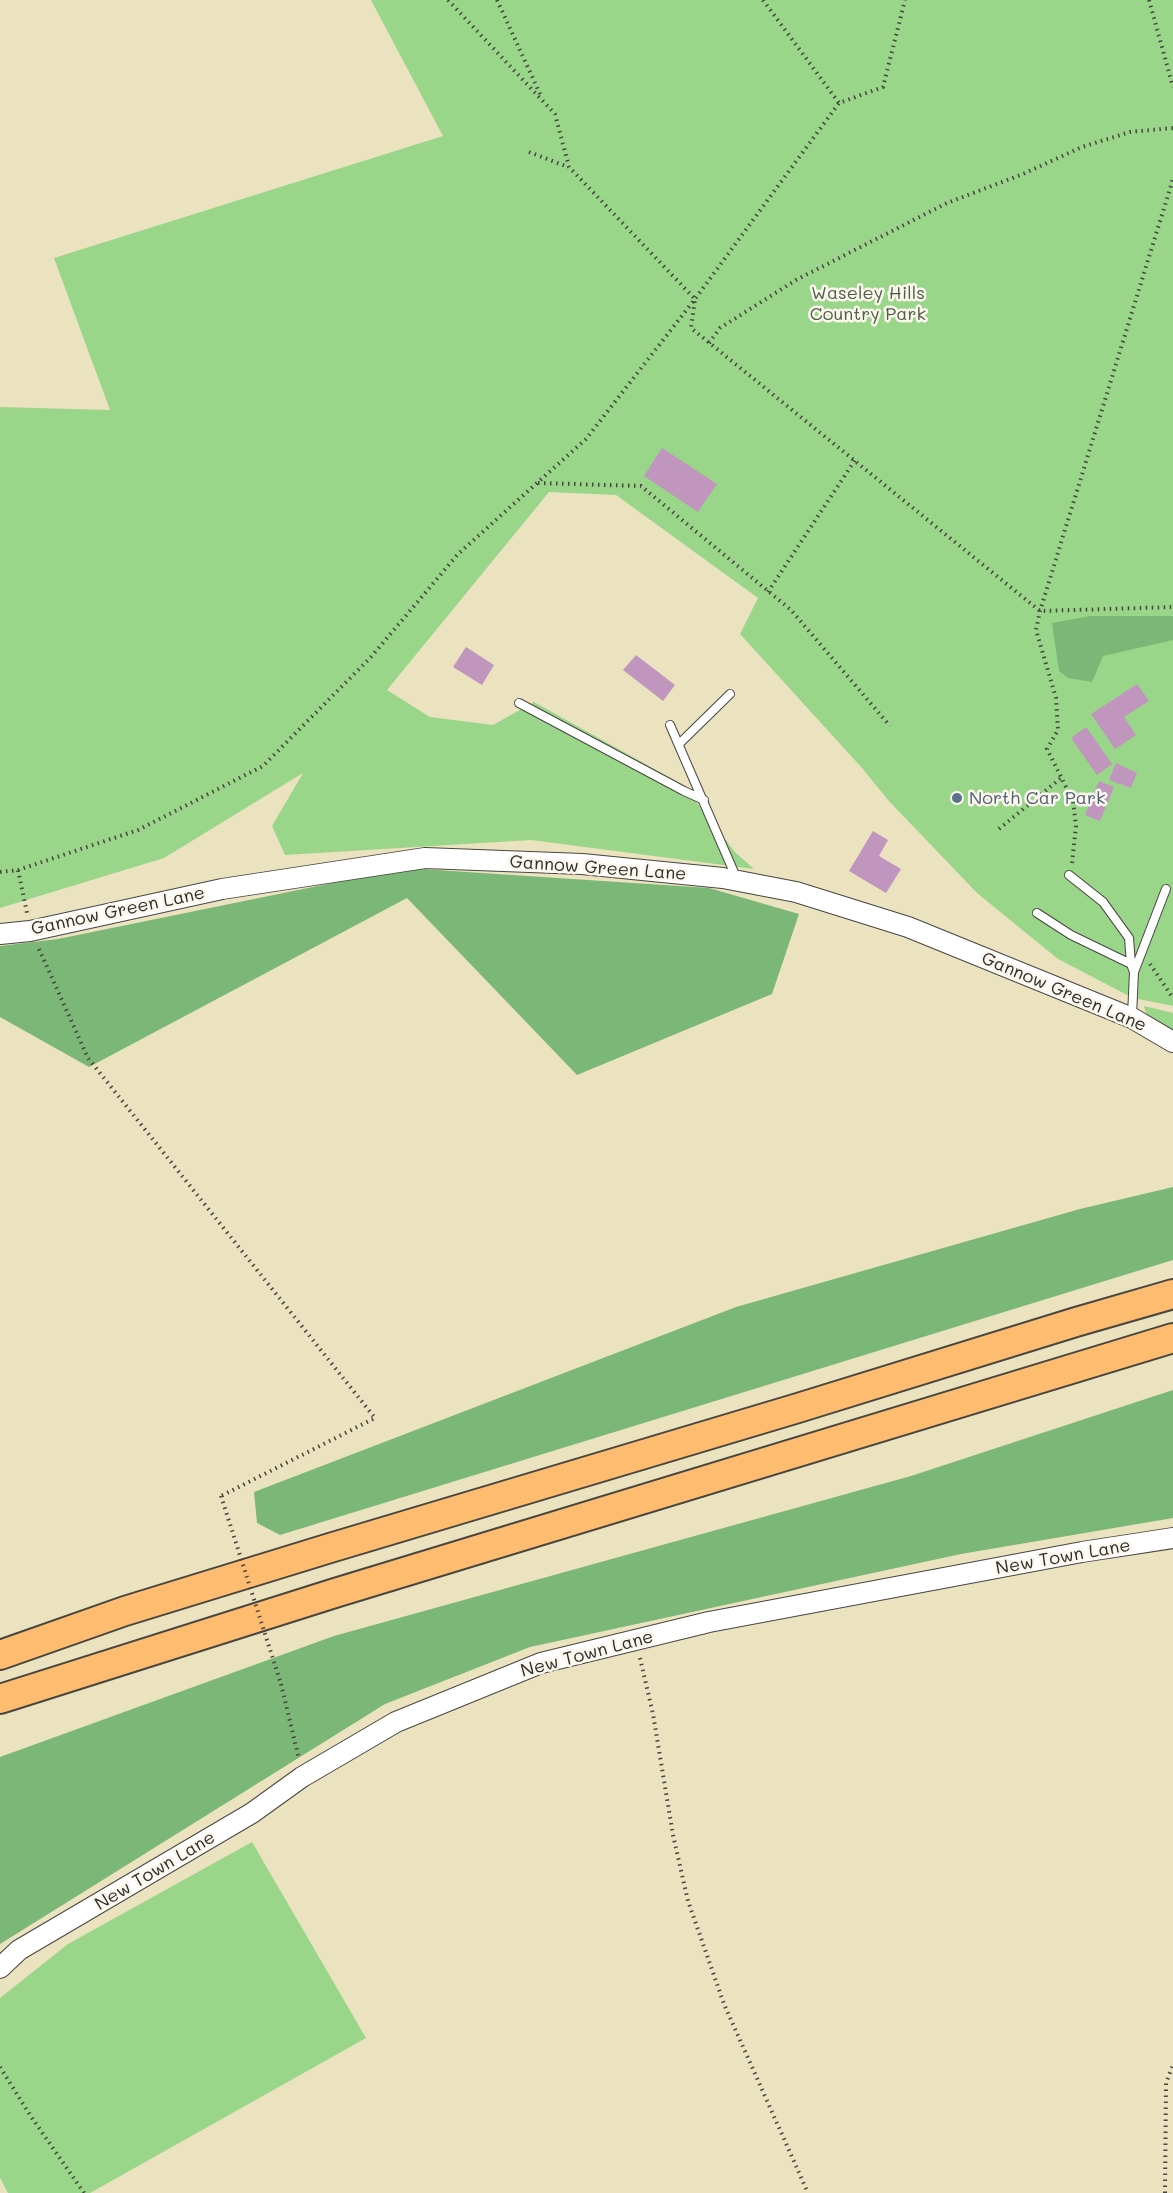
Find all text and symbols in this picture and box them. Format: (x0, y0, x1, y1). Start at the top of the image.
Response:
park label: Waseley Hills Country Park (810, 282, 926, 324)
place label: North Car Park (969, 787, 1105, 809)
marker: North Car Park (950, 791, 964, 805)
street label: Gannow Green Lane (509, 851, 687, 885)
street label: Gannow Green Lane (29, 882, 207, 940)
street label: Gannow Green Lane (978, 947, 1150, 1037)
street label: New Town Lane (994, 1535, 1132, 1579)
street label: New Town Lane (518, 1626, 656, 1682)
street label: New Town Lane (91, 1827, 219, 1915)

